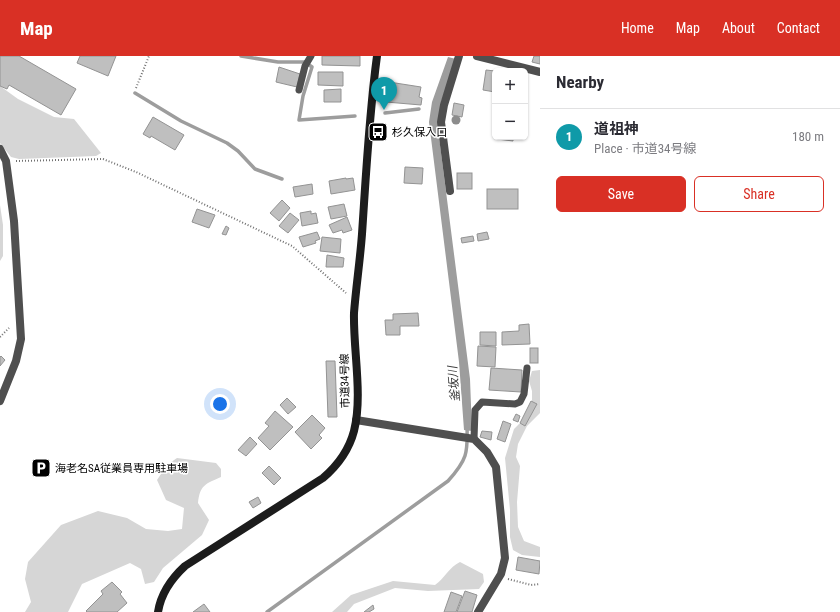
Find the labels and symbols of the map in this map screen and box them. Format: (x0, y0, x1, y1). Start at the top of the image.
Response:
pin: 1 (371, 77, 397, 110)
bus stop icon: 杉久保入口 (367, 121, 389, 143)
place label: 杉久保入口 (392, 126, 447, 139)
street label: 市道34号線 (338, 353, 352, 409)
water label: 釜坂川 (445, 363, 463, 403)
your location (210, 394, 230, 414)
parking icon: 海老名SA従業員専用駐車場 (30, 457, 52, 479)
place label: 海老名SA従業員専用駐車場 (55, 462, 188, 475)

